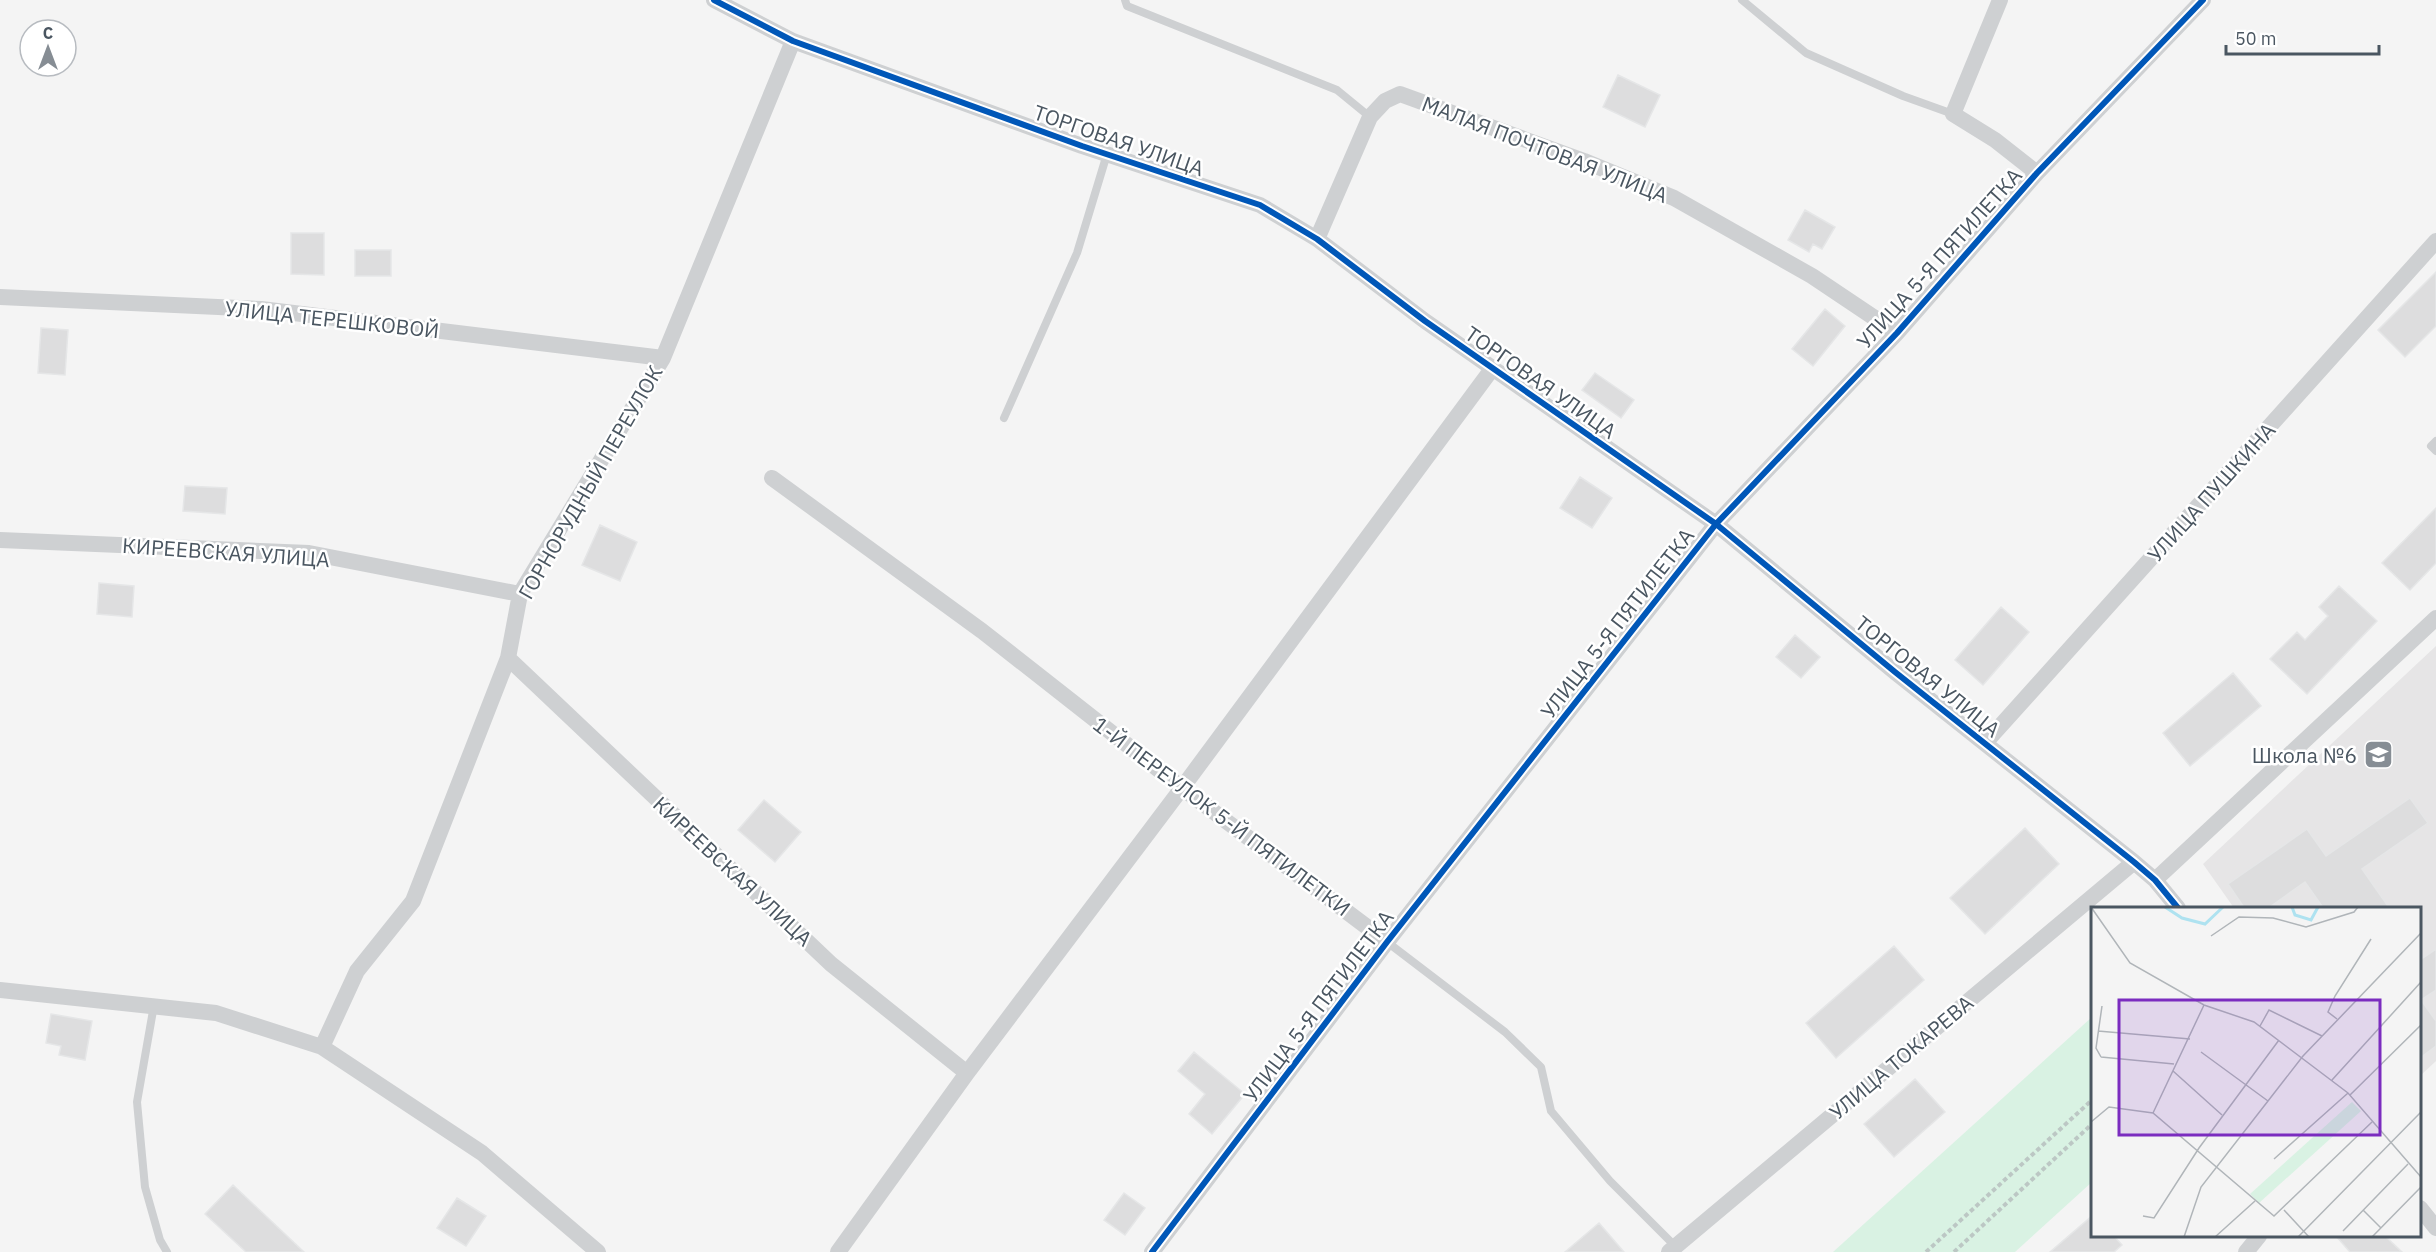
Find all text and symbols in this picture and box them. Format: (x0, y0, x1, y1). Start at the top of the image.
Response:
north arrow (18, 18, 78, 78)
scale bar (2226, 18, 2379, 56)
text: С (43, 23, 53, 43)
text: 50 m (2235, 27, 2277, 50)
street label: МАЛАЯ ПОЧТОВАЯ УЛИЦА (1418, 89, 1672, 209)
street label: ТОРГОВАЯ УЛИЦА (1030, 98, 1208, 182)
street label: УЛИЦА 5-Я ПЯТИЛЕТКА (1850, 162, 2028, 354)
street label: УЛИЦА ТЕРЕШКОВОЙ (223, 294, 441, 344)
street label: ТОРГОВАЯ УЛИЦА (1460, 319, 1622, 445)
street label: ГОРНОРУДНЫЙ ПЕРЕУЛОК (511, 360, 669, 604)
street label: УЛИЦА ПУШКИНА (2141, 416, 2281, 568)
street label: УЛИЦА 5-Я ПЯТИЛЕТКА (1534, 522, 1700, 724)
street label: КИРЕЕВСКАЯ УЛИЦА (121, 531, 331, 573)
street label: ТОРГОВАЯ УЛИЦА (1850, 609, 2006, 743)
street label: 1-Й ПЕРЕУЛОК 5-Й ПЯТИЛЕТКИ (1088, 710, 1356, 922)
school or university icon: Школа №6 (2362, 739, 2394, 771)
place label: Школа №6 (2252, 741, 2357, 769)
street label: КИРЕЕВСКАЯ УЛИЦА (647, 790, 819, 952)
street label: УЛИЦА 5-Я ПЯТИЛЕТКА (1236, 904, 1400, 1108)
inset map (2091, 907, 2421, 1237)
street label: УЛИЦА ТОКАРЕВА (1823, 988, 1979, 1126)

